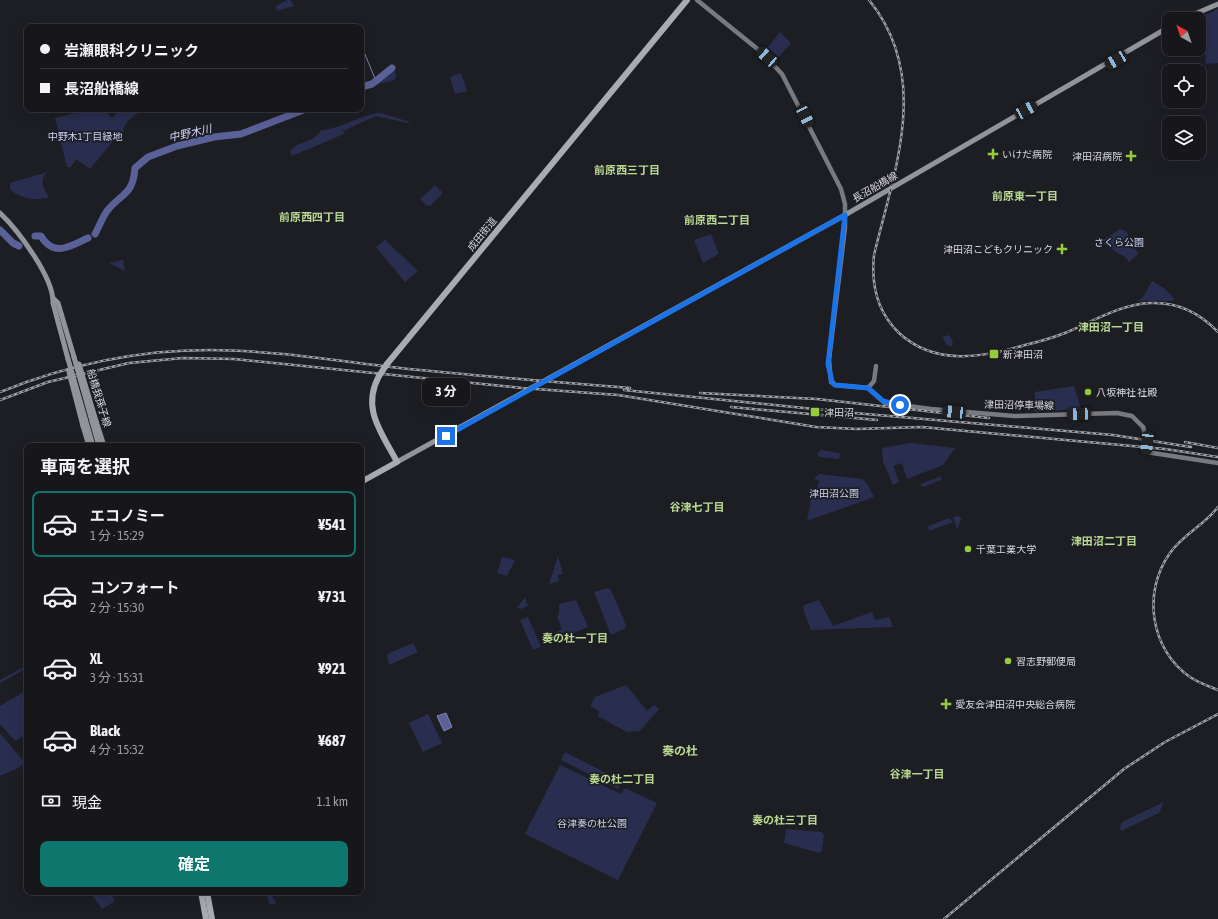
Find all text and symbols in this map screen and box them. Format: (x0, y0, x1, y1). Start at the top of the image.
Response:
north arrow (1162, 12, 1206, 56)
map controls (1162, 12, 1206, 160)
text: 岩瀬眼科クリニック (64, 42, 199, 59)
car (754, 45, 780, 69)
car (1103, 49, 1129, 71)
button: locate (1162, 64, 1206, 108)
text: 長沼船橋線 (64, 80, 139, 97)
car (1013, 99, 1039, 121)
car (794, 103, 816, 129)
button: layers (1162, 116, 1206, 160)
water label: 中野木川 (167, 122, 214, 144)
park label: 中野木1丁目緑地 (48, 131, 123, 142)
marker: いけだ病院 (987, 148, 999, 160)
place label: いけだ病院 (1002, 149, 1052, 160)
marker: 津田沼病院 (1125, 150, 1137, 162)
place label: 津田沼病院 (1072, 151, 1122, 162)
district label: 前原西三丁目 (594, 164, 660, 176)
street label: 長沼船橋線 (851, 170, 899, 204)
district label: 前原東一丁目 (992, 190, 1058, 202)
district label: 前原西四丁目 (279, 211, 345, 223)
district label: 前原西二丁目 (684, 214, 750, 226)
street label: 成田街道 (465, 215, 499, 253)
park label: さくら公園 (1094, 237, 1144, 248)
marker: 津田沼こどもクリニック (1056, 243, 1068, 255)
place label: 津田沼こどもクリニック (943, 244, 1053, 255)
district label: 津田沼一丁目 (1078, 321, 1144, 333)
marker: 新津田沼 (988, 348, 1000, 360)
place label: 新津田沼 (1003, 349, 1043, 360)
street label: 船橋我孫子線 (85, 368, 113, 428)
callout: 3 分 (422, 378, 470, 406)
text: 3 分 (436, 384, 456, 399)
marker: 八坂神社 社殿 (1083, 387, 1093, 397)
place label: 八坂神社 社殿 (1096, 387, 1157, 398)
route start (891, 396, 909, 414)
street label: 津田沼停車場線 (984, 399, 1054, 411)
car (941, 405, 967, 419)
marker: 津田沼 (809, 406, 821, 418)
place label: 津田沼 (824, 407, 854, 418)
car (1067, 408, 1091, 420)
route end (437, 427, 455, 445)
car (1140, 430, 1154, 456)
text: 車両を選択 (40, 456, 130, 477)
park label: 津田沼公園 (809, 488, 859, 499)
district label: 谷津七丁目 (670, 501, 725, 513)
icon: car (42, 506, 78, 542)
text: エコノミー (90, 507, 165, 524)
text: ¥541 (318, 516, 346, 533)
text: 1 分 · 15:29 (90, 528, 144, 543)
district label: 津田沼二丁目 (1071, 535, 1137, 547)
marker: 千葉工業大学 (963, 544, 973, 554)
place label: 千葉工業大学 (976, 544, 1036, 555)
icon: car (42, 578, 78, 614)
text: コンフォート (90, 579, 180, 596)
text: ¥731 (318, 588, 346, 605)
text: 2 分 · 15:30 (90, 600, 144, 615)
district label: 奏の杜一丁目 (542, 632, 608, 644)
icon: car (42, 650, 78, 686)
text: XL (90, 650, 103, 667)
marker: 習志野郵便局 (1003, 656, 1013, 666)
place label: 習志野郵便局 (1016, 656, 1076, 667)
text: ¥921 (318, 660, 346, 677)
text: 3 分 · 15:31 (90, 670, 144, 685)
marker: 愛友会津田沼中央総合病院 (940, 698, 952, 710)
place label: 愛友会津田沼中央総合病院 (955, 699, 1075, 710)
icon: car (42, 722, 78, 758)
text: Black (90, 722, 120, 739)
text: ¥687 (318, 732, 346, 749)
text: 4 分 · 15:32 (90, 742, 144, 757)
district label: 奏の杜 (662, 744, 698, 758)
district label: 谷津一丁目 (890, 768, 945, 780)
district label: 奏の杜二丁目 (589, 773, 655, 785)
icon: cash (40, 790, 62, 812)
text: 現金 (72, 794, 102, 811)
text: 1.1 km (317, 794, 348, 809)
district label: 奏の杜三丁目 (752, 814, 818, 826)
park label: 谷津奏の杜公園 (557, 818, 627, 829)
button: 確定 (40, 841, 348, 887)

